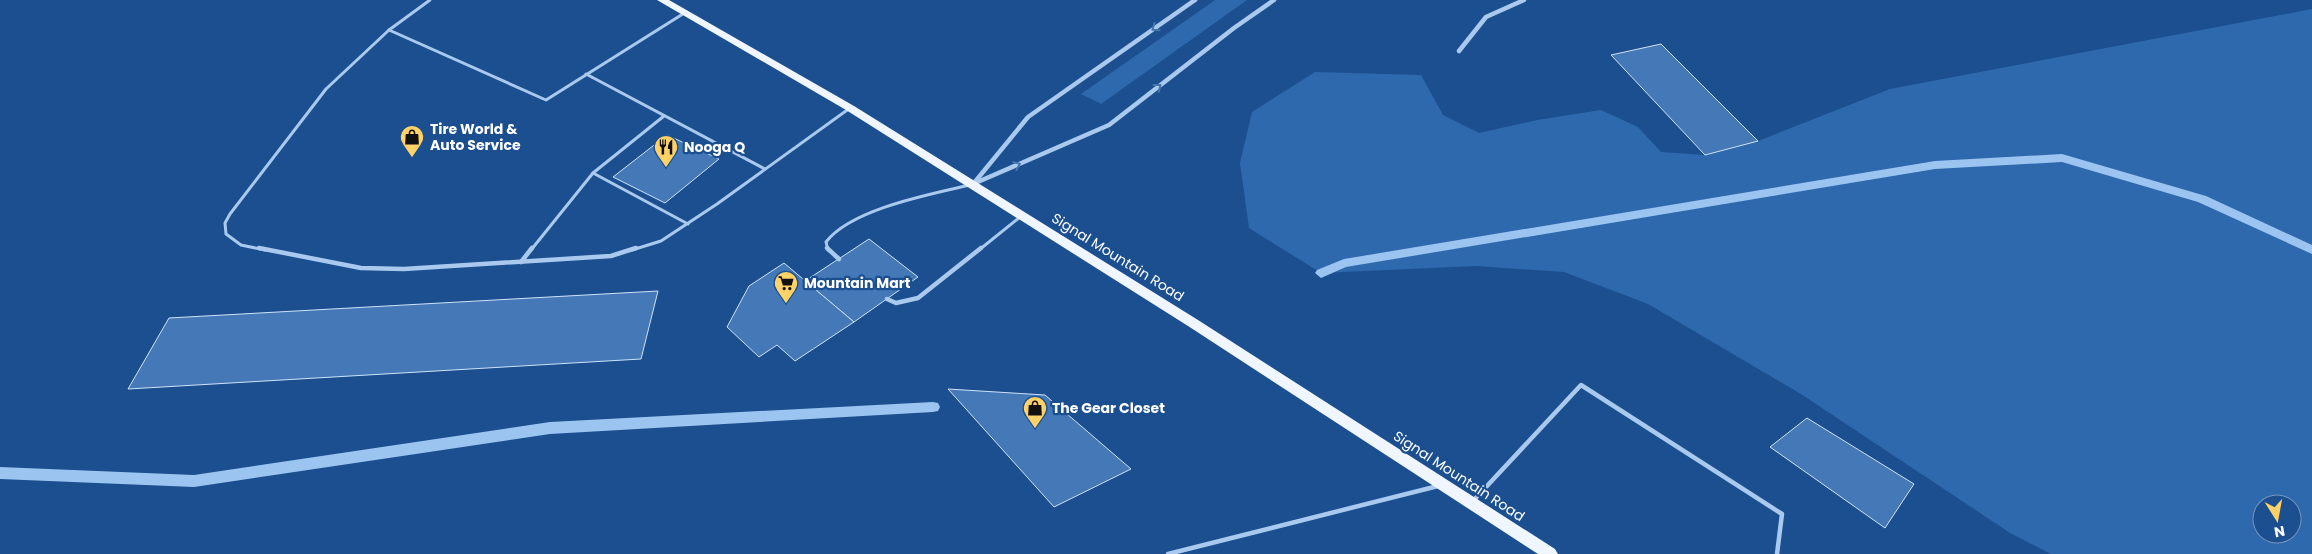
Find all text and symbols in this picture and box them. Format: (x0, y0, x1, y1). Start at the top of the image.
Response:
one-way arrow (1152, 22, 1161, 31)
one-way arrow (1152, 85, 1161, 93)
place label: Tire World & Auto Service (430, 119, 521, 155)
shop icon: Tire World & Auto Service (399, 124, 425, 158)
restaurant icon: Nooga Q (653, 134, 679, 168)
place label: Nooga Q (684, 137, 745, 157)
one-way arrow (1012, 161, 1021, 172)
street label: Signal Mountain Road (1048, 208, 1188, 306)
supermarket icon: Mountain Mart (773, 270, 799, 304)
place label: Mountain Mart (804, 273, 911, 293)
shop icon: The Gear Closet (1022, 395, 1048, 429)
place label: The Gear Closet (1052, 398, 1165, 418)
street label: Signal Mountain Road (1389, 426, 1529, 526)
north arrow (2252, 494, 2302, 544)
text: N (2272, 521, 2287, 543)

